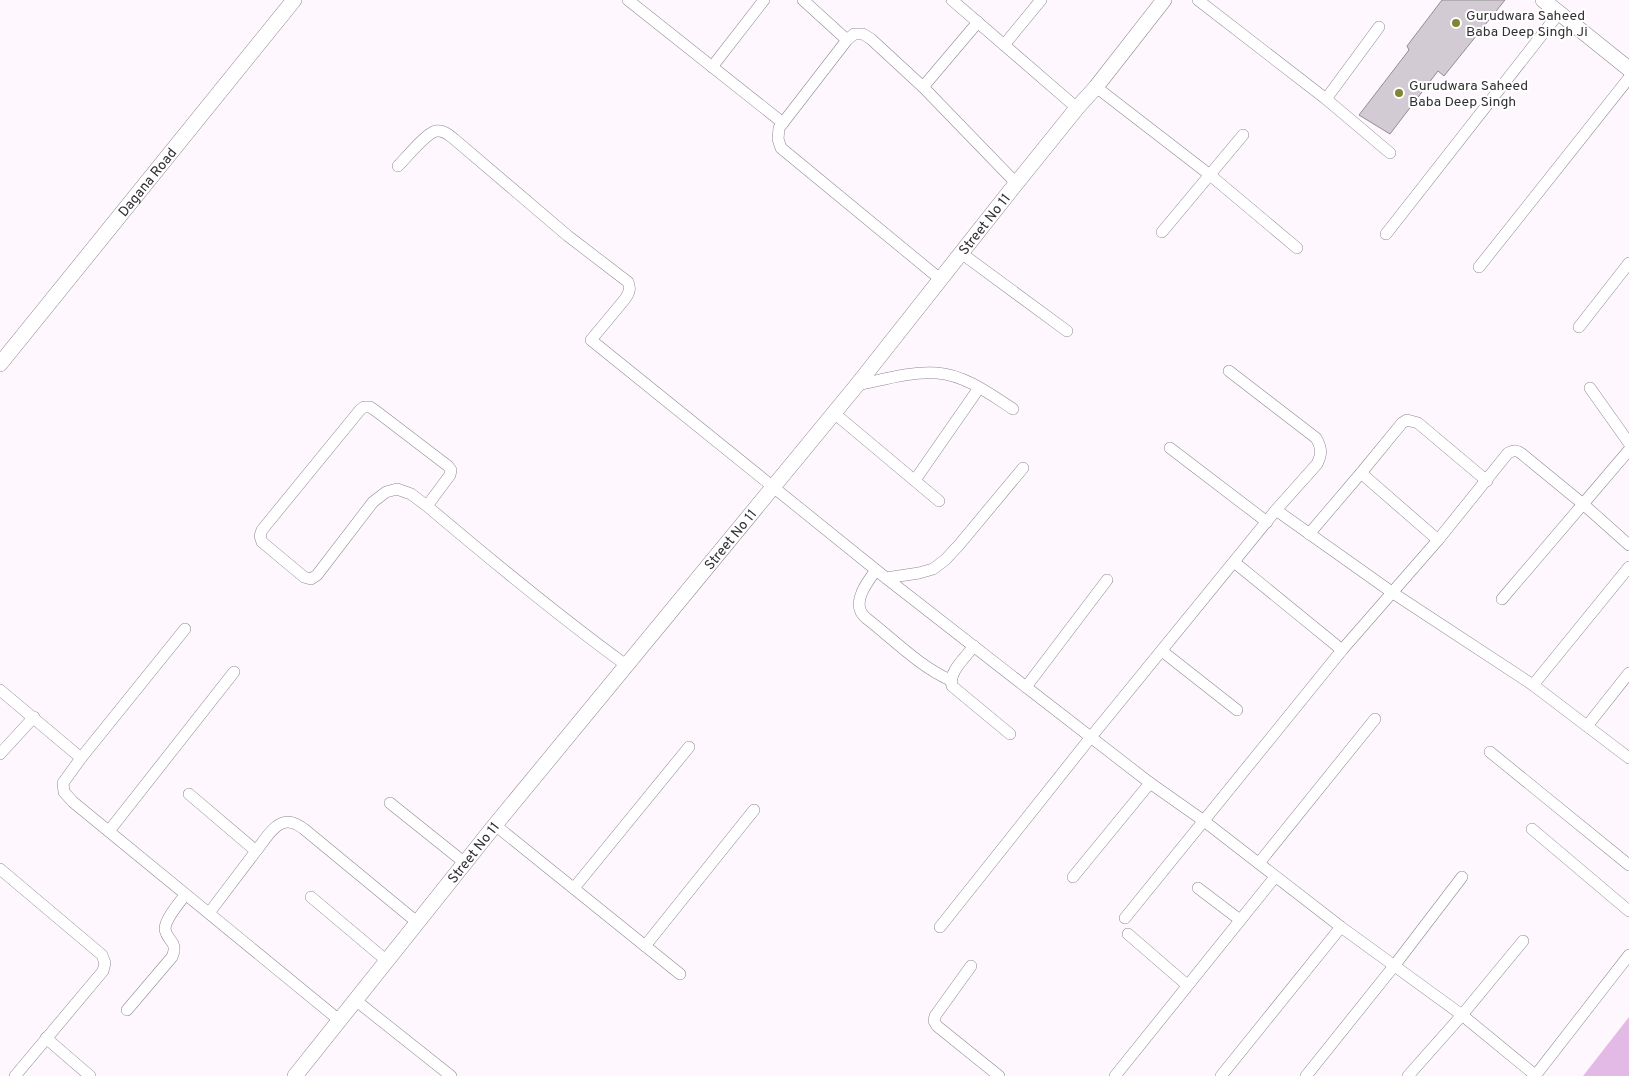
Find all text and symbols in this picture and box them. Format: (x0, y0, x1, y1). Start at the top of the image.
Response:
place label: Gurudwara Saheed Baba Deep Singh Ji (1466, 8, 1588, 41)
marker: Gurudwara Saheed Baba Deep Singh Ji (1450, 17, 1462, 29)
place label: Gurudwara Saheed Baba Deep Singh (1409, 78, 1528, 111)
marker: Gurudwara Saheed Baba Deep Singh (1393, 87, 1405, 99)
street label: Dagana Road (115, 145, 181, 221)
street label: Street No 11 (956, 191, 1015, 259)
street label: Street No 11 (701, 506, 761, 574)
street label: Street No 11 (445, 819, 504, 887)

